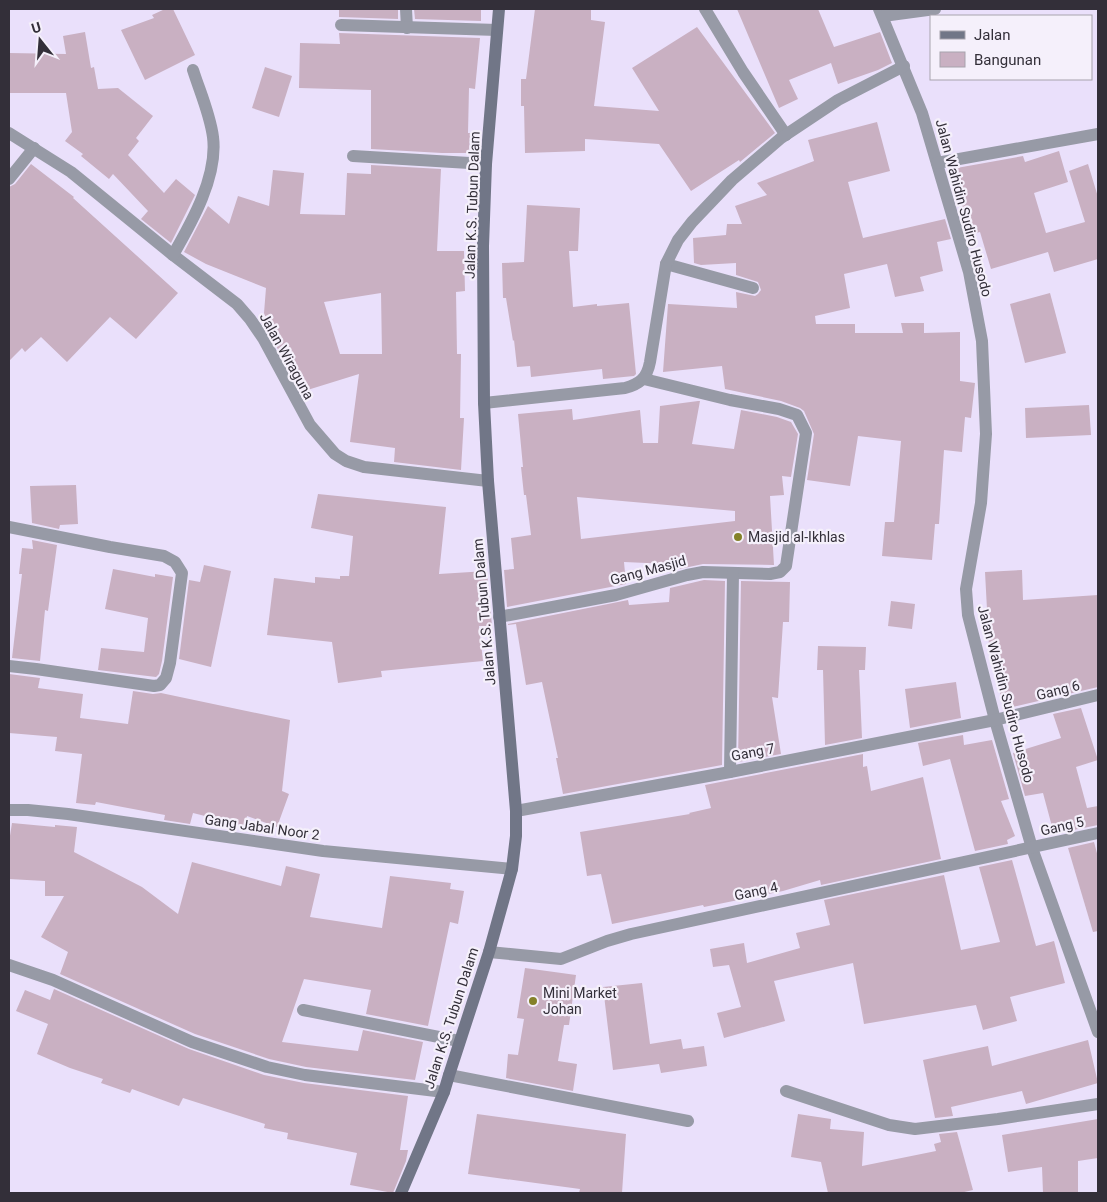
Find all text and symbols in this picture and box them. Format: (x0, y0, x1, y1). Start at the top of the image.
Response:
north arrow (15, 15, 65, 65)
legend (930, 15, 1092, 80)
text: U (29, 19, 43, 37)
text: Jalan (974, 26, 1011, 44)
text: Bangunan (974, 51, 1041, 69)
street label: Jalan Wahidin Sudiro Husodo (933, 117, 995, 299)
street label: Jalan K.S. Tubun Dalam (461, 131, 483, 279)
street label: Jalan Wiraguna (257, 310, 317, 402)
place label: Masjid al-Ikhlas (748, 529, 845, 545)
marker: Masjid al-Ikhlas (732, 531, 744, 543)
street label: Jalan K.S. Tubun Dalam (470, 538, 498, 686)
street label: Gang Masjid (608, 552, 688, 588)
street label: Jalan Wahidin Sudiro Husodo (975, 603, 1037, 785)
street label: Gang 6 (1035, 677, 1081, 703)
street label: Gang 7 (730, 740, 776, 764)
street label: Gang Jabal Noor 2 (203, 811, 321, 843)
street label: Gang 5 (1039, 813, 1085, 839)
street label: Gang 4 (733, 879, 779, 903)
street label: Jalan K.S. Tubun Dalam (421, 945, 481, 1091)
place label: Mini Market Johan (543, 985, 617, 1017)
marker: Mini Market Johan (527, 995, 539, 1007)

